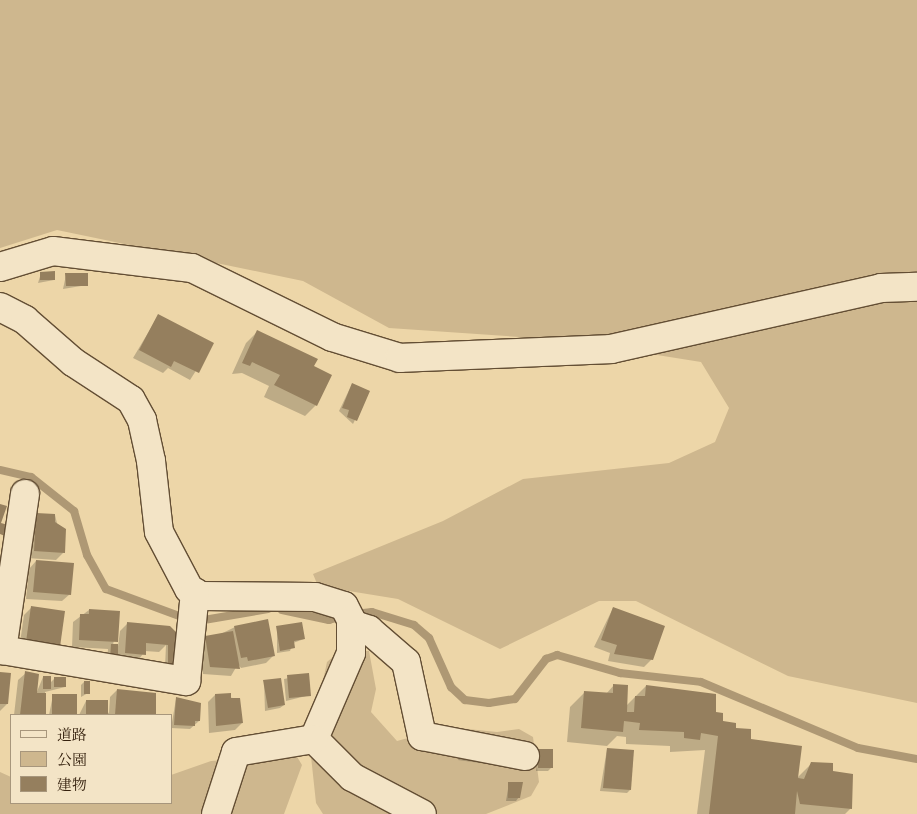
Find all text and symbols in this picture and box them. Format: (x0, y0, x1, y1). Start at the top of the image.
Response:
legend (10, 714, 172, 804)
text: 道路 (57, 724, 87, 745)
text: 公園 (57, 749, 87, 770)
text: 建物 (57, 774, 87, 795)

